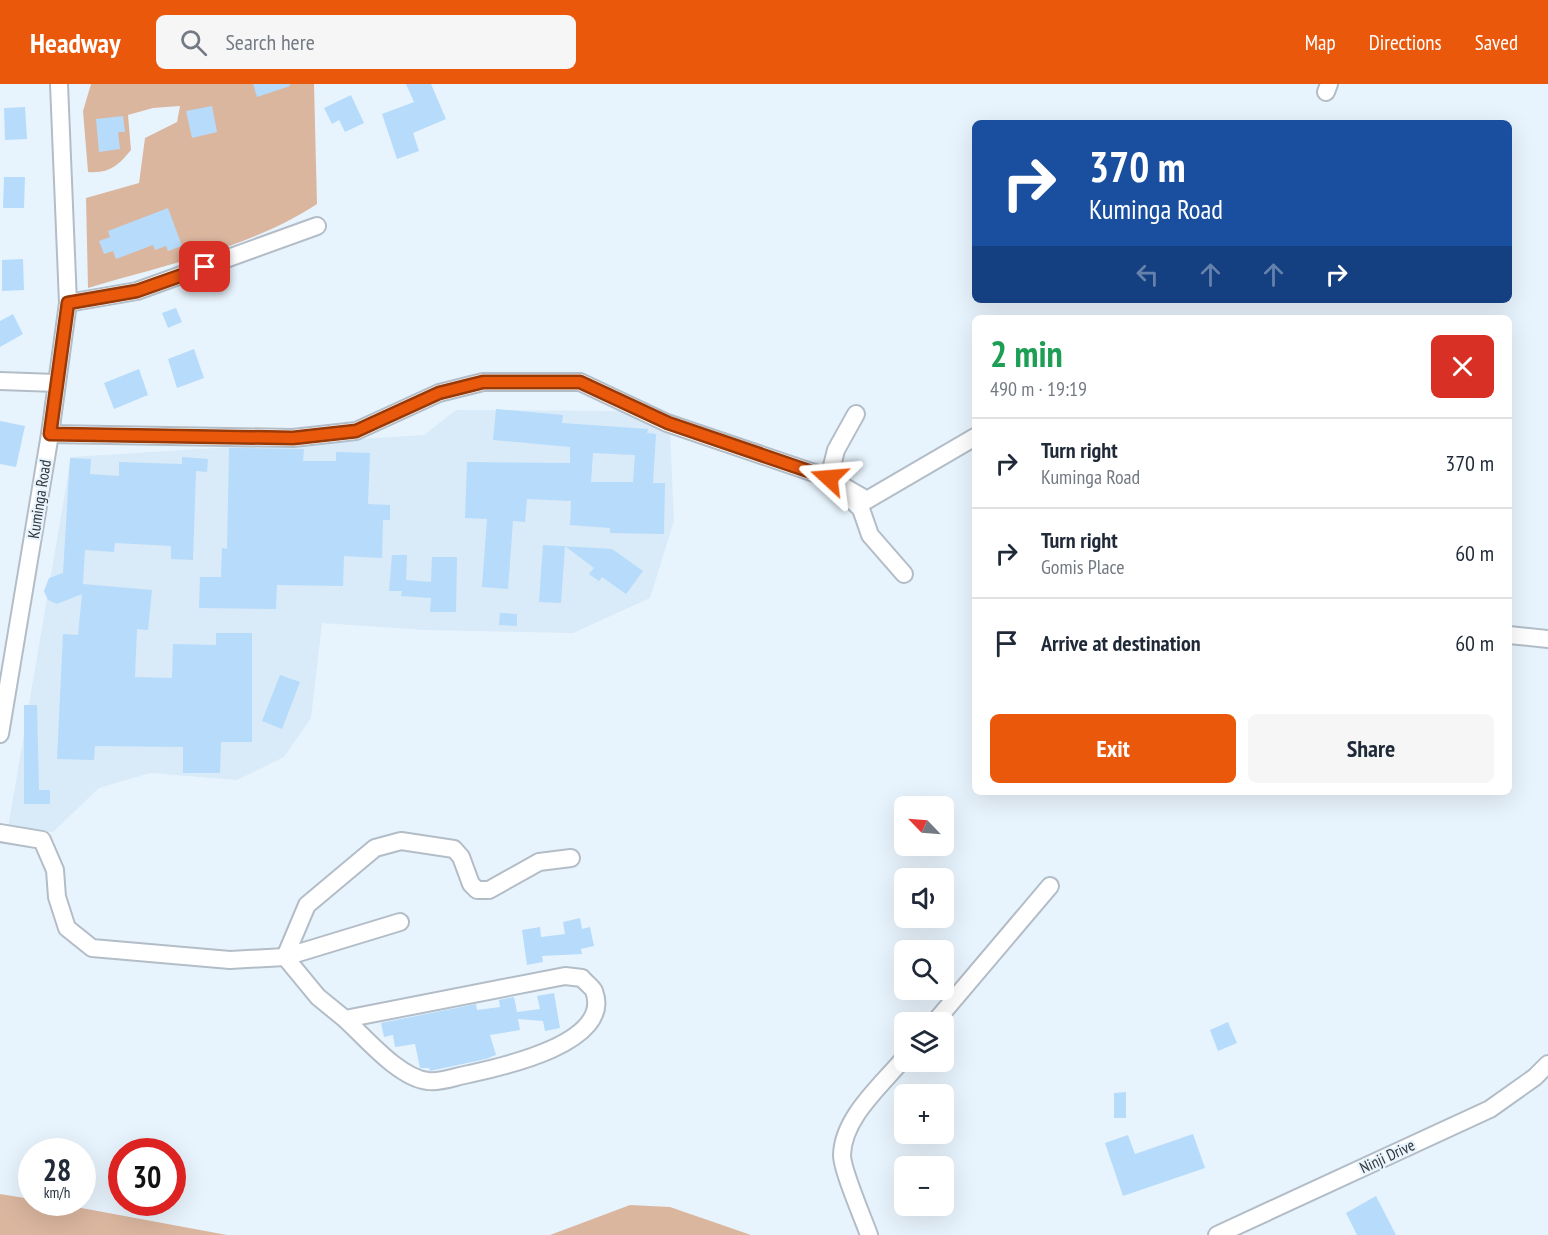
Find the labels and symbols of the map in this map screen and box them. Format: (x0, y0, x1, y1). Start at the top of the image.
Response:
pin (179, 241, 230, 292)
position arrow (797, 446, 861, 510)
street label: Kuminga Road (23, 458, 55, 540)
north arrow (894, 796, 954, 856)
street label: Ninji Drive (1356, 1135, 1418, 1177)
speed limit sign: 30 (108, 1138, 186, 1216)

